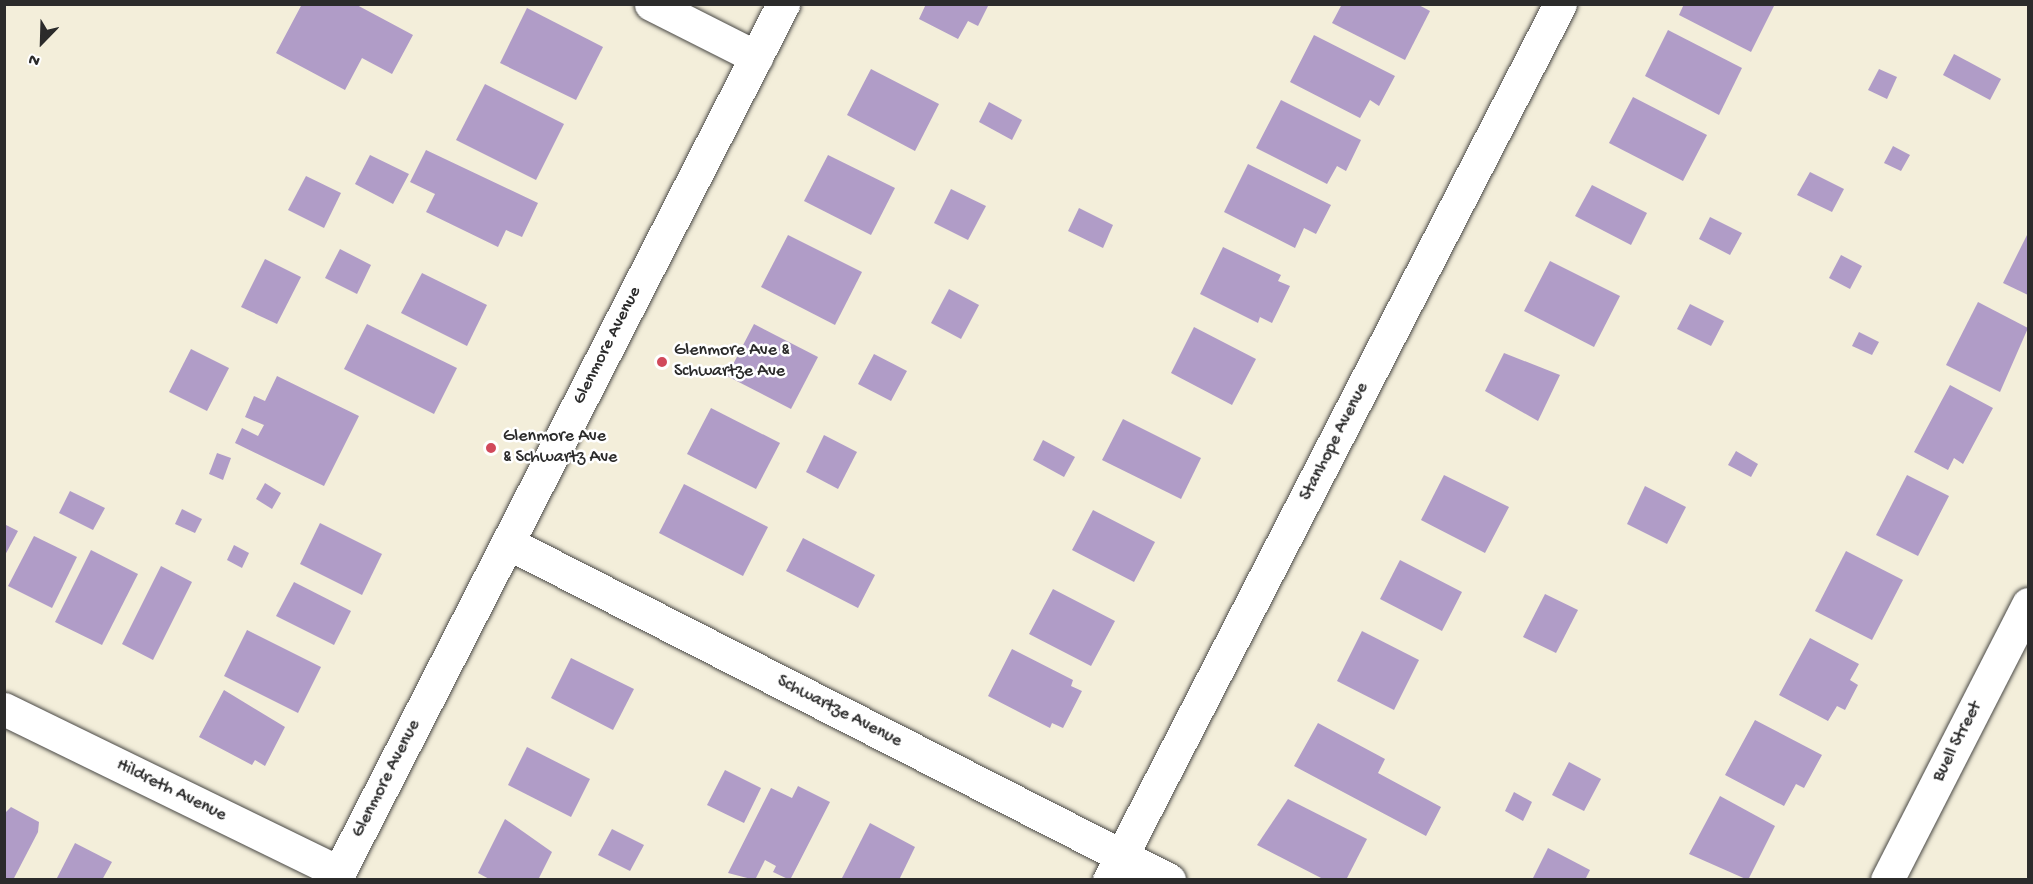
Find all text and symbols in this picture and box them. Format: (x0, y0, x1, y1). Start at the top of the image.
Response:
north arrow (12, 12, 72, 72)
text: N (26, 48, 43, 70)
street label: Glenmore Avenue (569, 283, 647, 409)
place label: Glenmore Ave & Schwartze Ave (674, 341, 790, 384)
marker: Glenmore Ave & Schwartze Ave (655, 355, 669, 369)
street label: Stanhope Avenue (1296, 379, 1374, 505)
place label: Glenmore Ave & Schwartz Ave (503, 427, 617, 470)
marker: Glenmore Ave & Schwartz Ave (484, 441, 498, 455)
street label: Schwartze Avenue (773, 671, 905, 753)
street label: Buell Street (1929, 698, 1987, 786)
street label: Glenmore Avenue (348, 716, 426, 842)
street label: Hildreth Avenue (112, 755, 230, 827)

